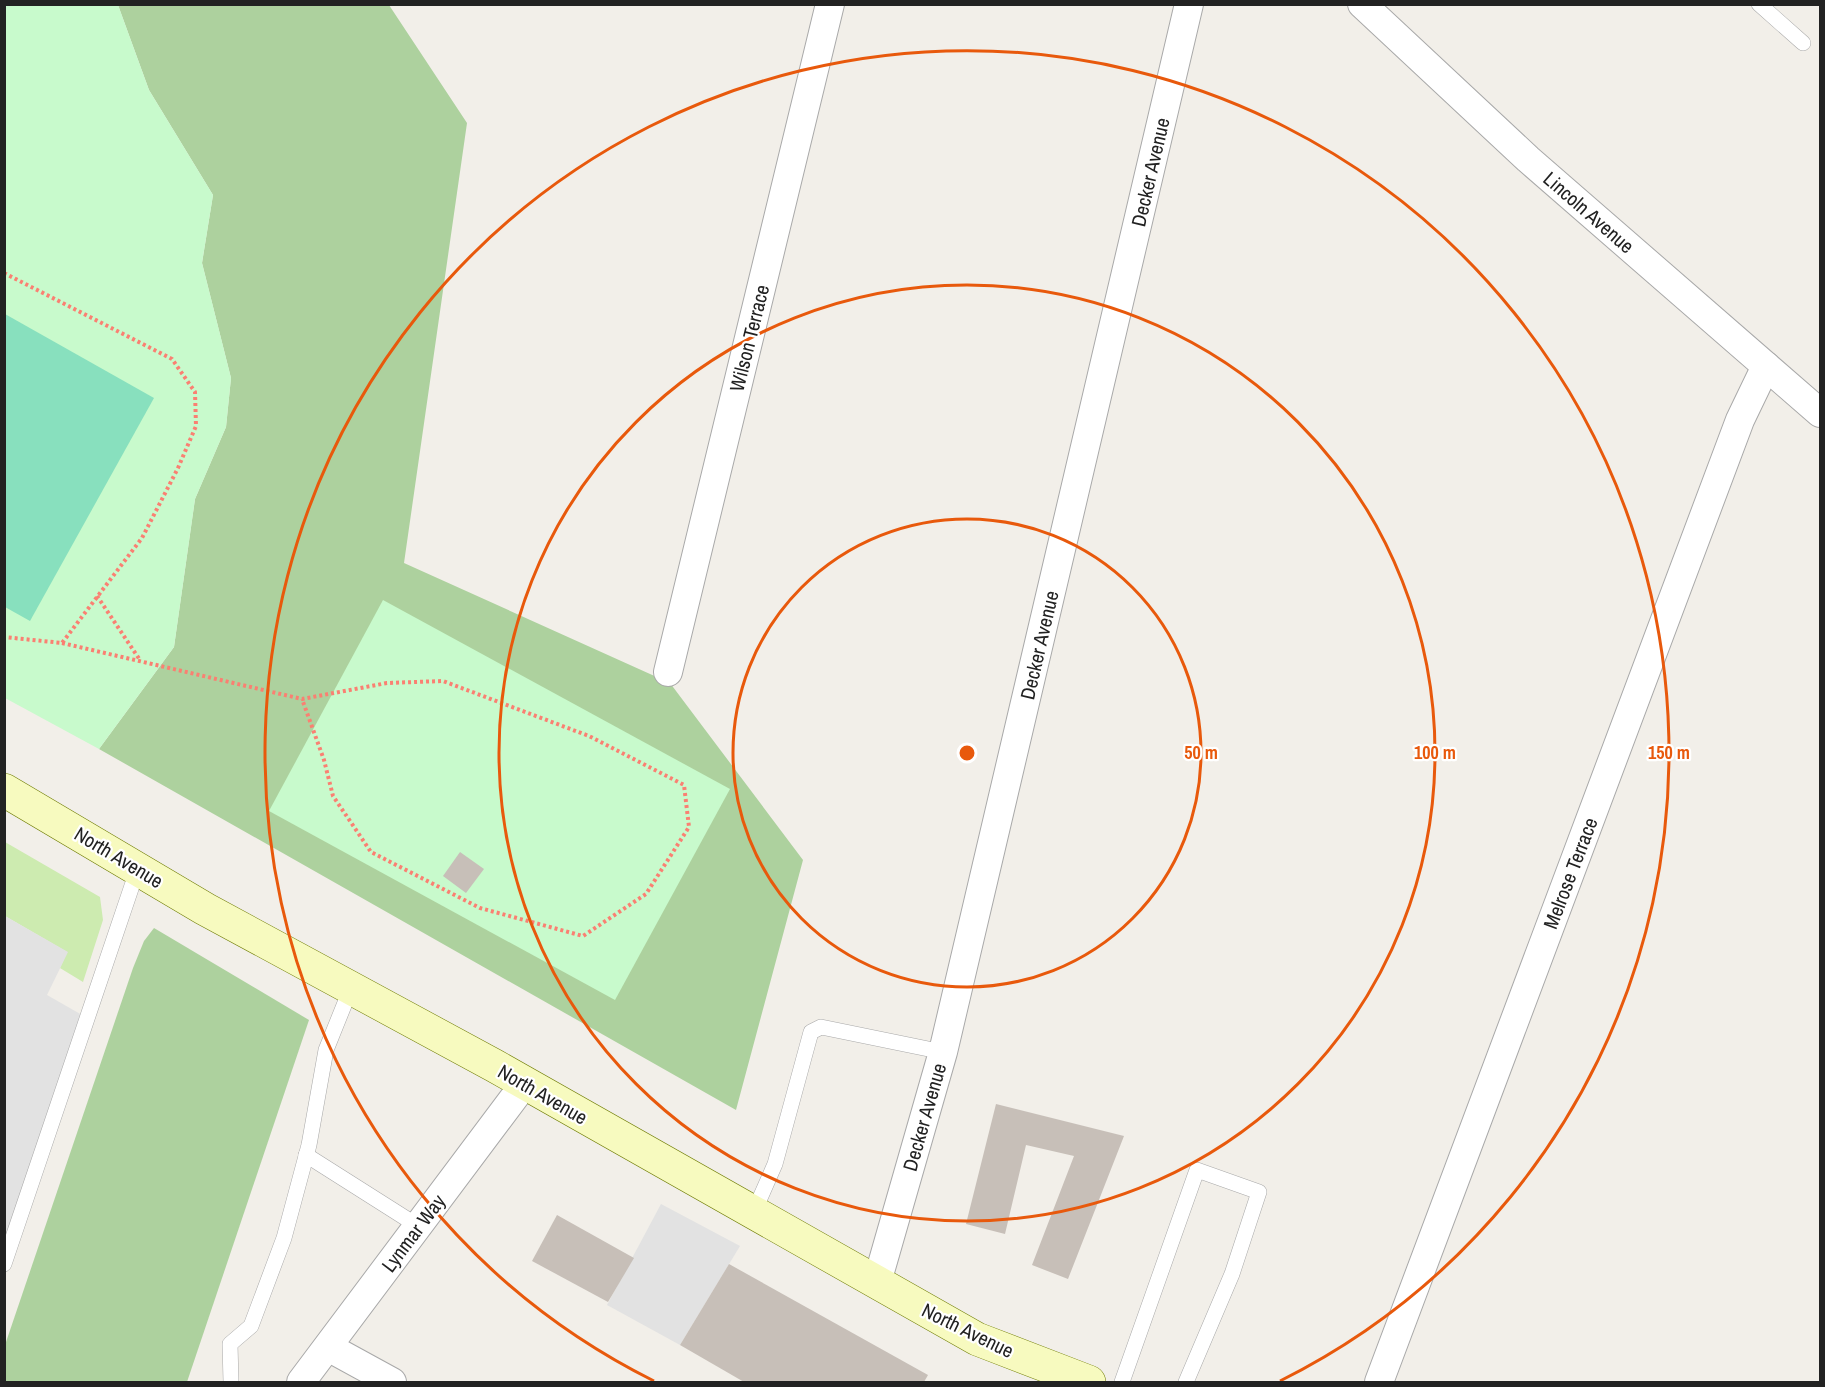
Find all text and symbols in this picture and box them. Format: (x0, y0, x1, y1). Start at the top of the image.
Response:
street label: Decker Avenue (1124, 115, 1176, 229)
street label: Lincoln Avenue (1538, 165, 1640, 259)
street label: Wilson Terrace (723, 282, 775, 394)
street label: Decker Avenue (1013, 588, 1065, 702)
text: 50 m (1184, 740, 1218, 765)
text: 100 m (1414, 740, 1456, 765)
text: 150 m (1648, 740, 1690, 765)
centre of rings (957, 743, 977, 763)
street label: Melrose Terrace (1536, 813, 1604, 933)
street label: North Avenue (70, 820, 168, 894)
street label: North Avenue (493, 1058, 593, 1130)
street label: Decker Avenue (896, 1060, 952, 1174)
street label: Lynmar Way (375, 1188, 452, 1277)
street label: North Avenue (918, 1296, 1018, 1364)

